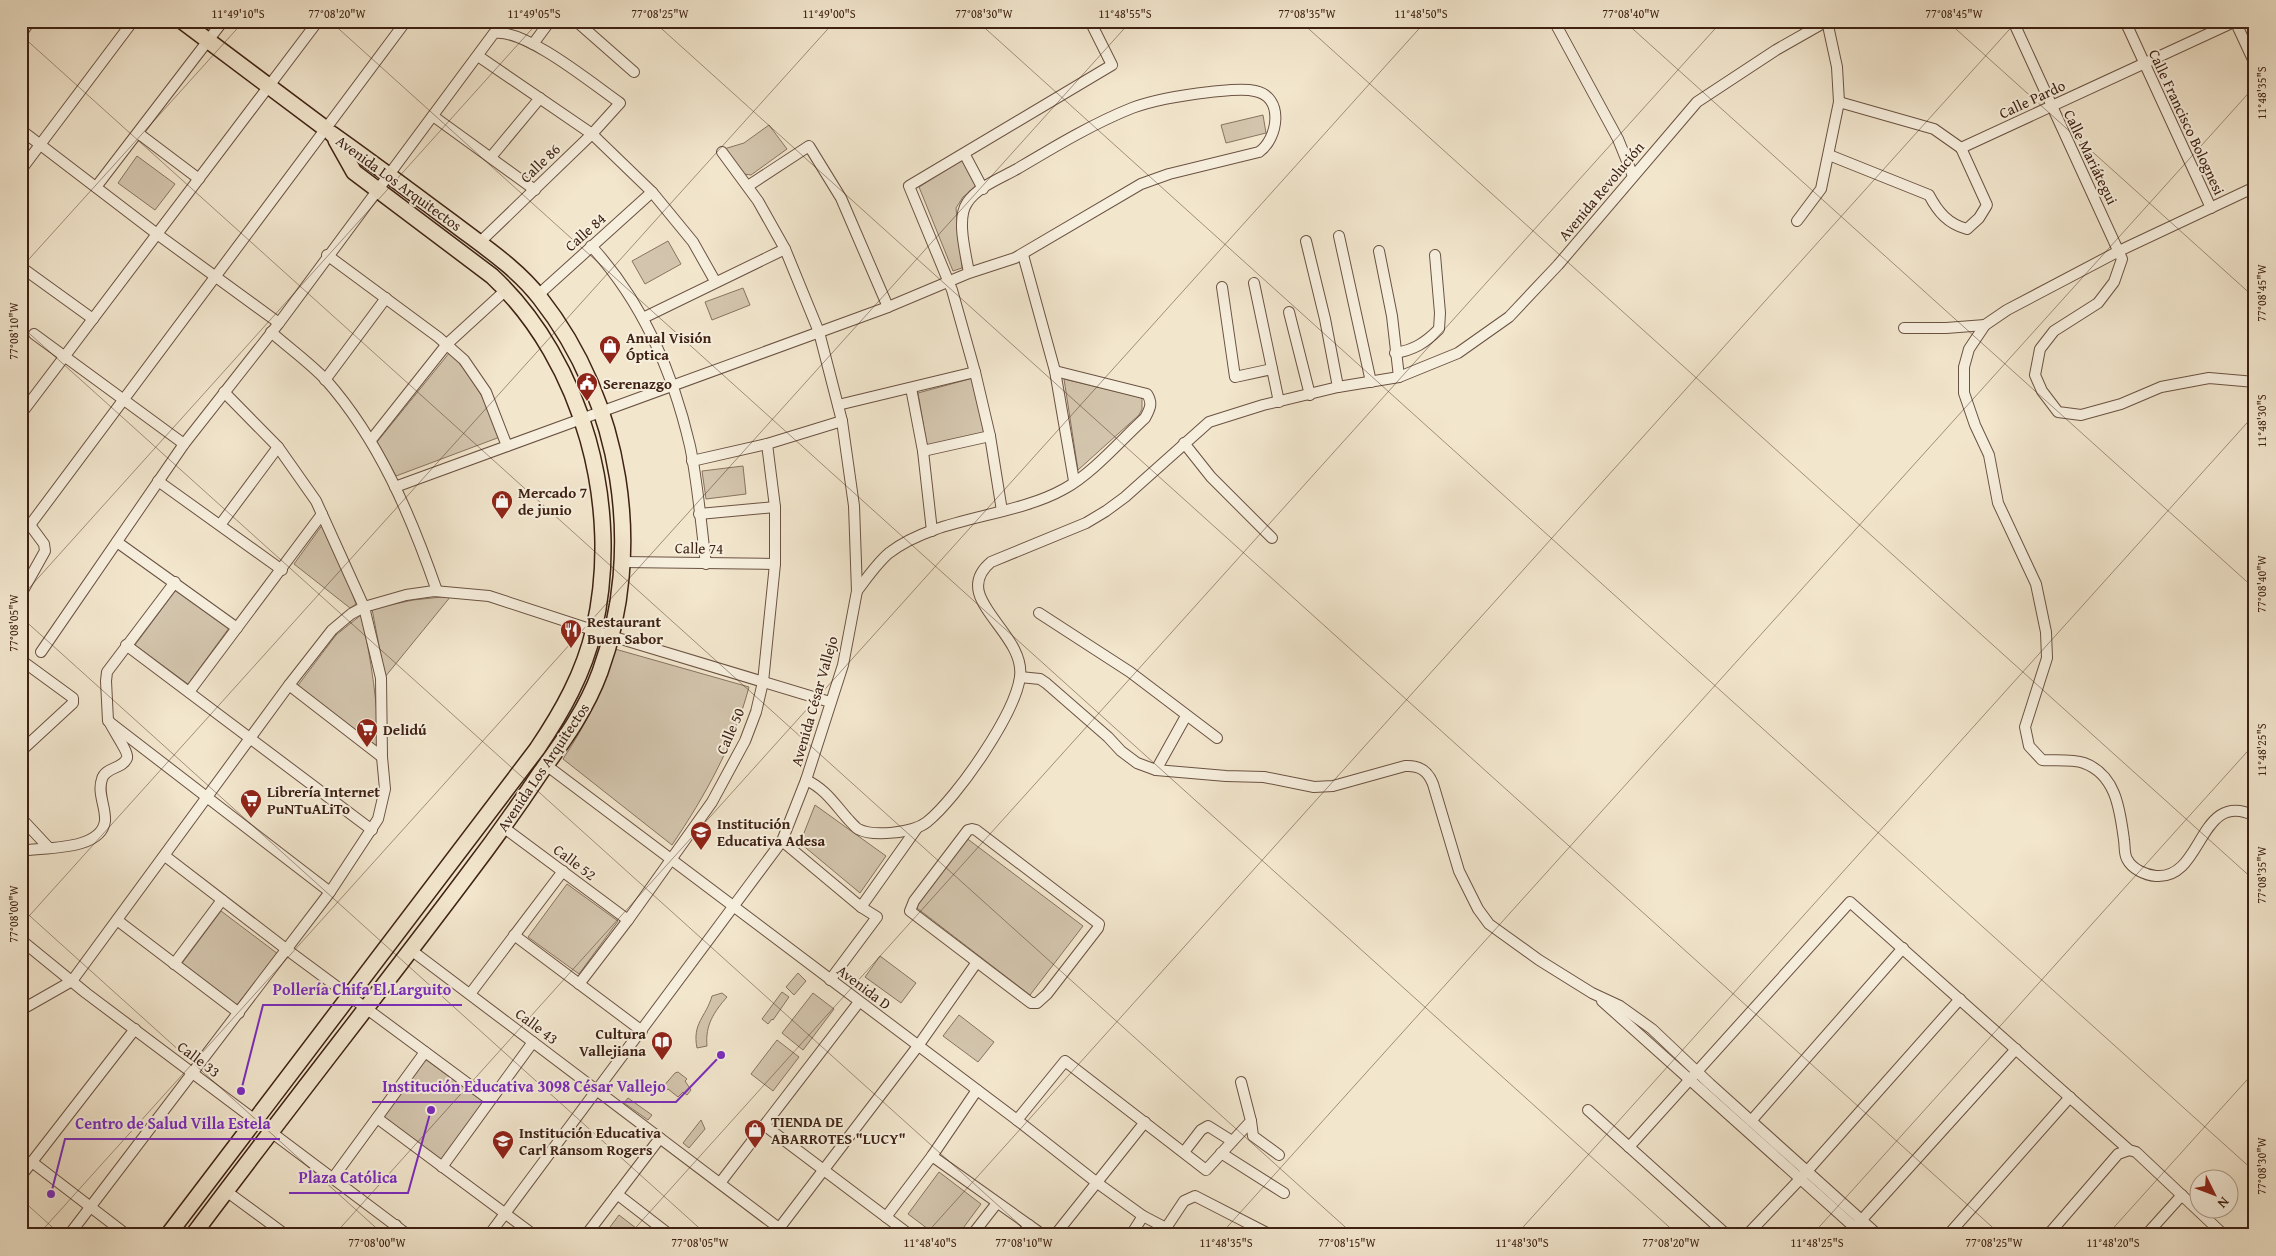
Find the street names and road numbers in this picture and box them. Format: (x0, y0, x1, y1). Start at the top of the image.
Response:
street label: Calle Francisco Bolognesi (2144, 46, 2230, 198)
street label: Calle Pardo (1995, 74, 2069, 123)
street label: Calle Mariátegui (2059, 106, 2123, 208)
street label: Avenida Los Arquitectos (332, 130, 466, 236)
street label: Avenida Revolución (1553, 137, 1649, 245)
street label: Calle 86 (515, 139, 565, 187)
street label: Calle 84 (560, 208, 610, 256)
street label: Calle 74 (675, 537, 723, 559)
street label: Avenida César Vallejo (785, 633, 843, 769)
street label: Avenida Los Arquitectos (492, 699, 594, 835)
street label: Calle 50 (711, 705, 749, 757)
street label: Calle 52 (549, 839, 601, 885)
street label: Avenida D (833, 960, 895, 1014)
street label: Calle 43 (511, 1003, 563, 1049)
street label: Calle 33 (173, 1036, 225, 1082)

